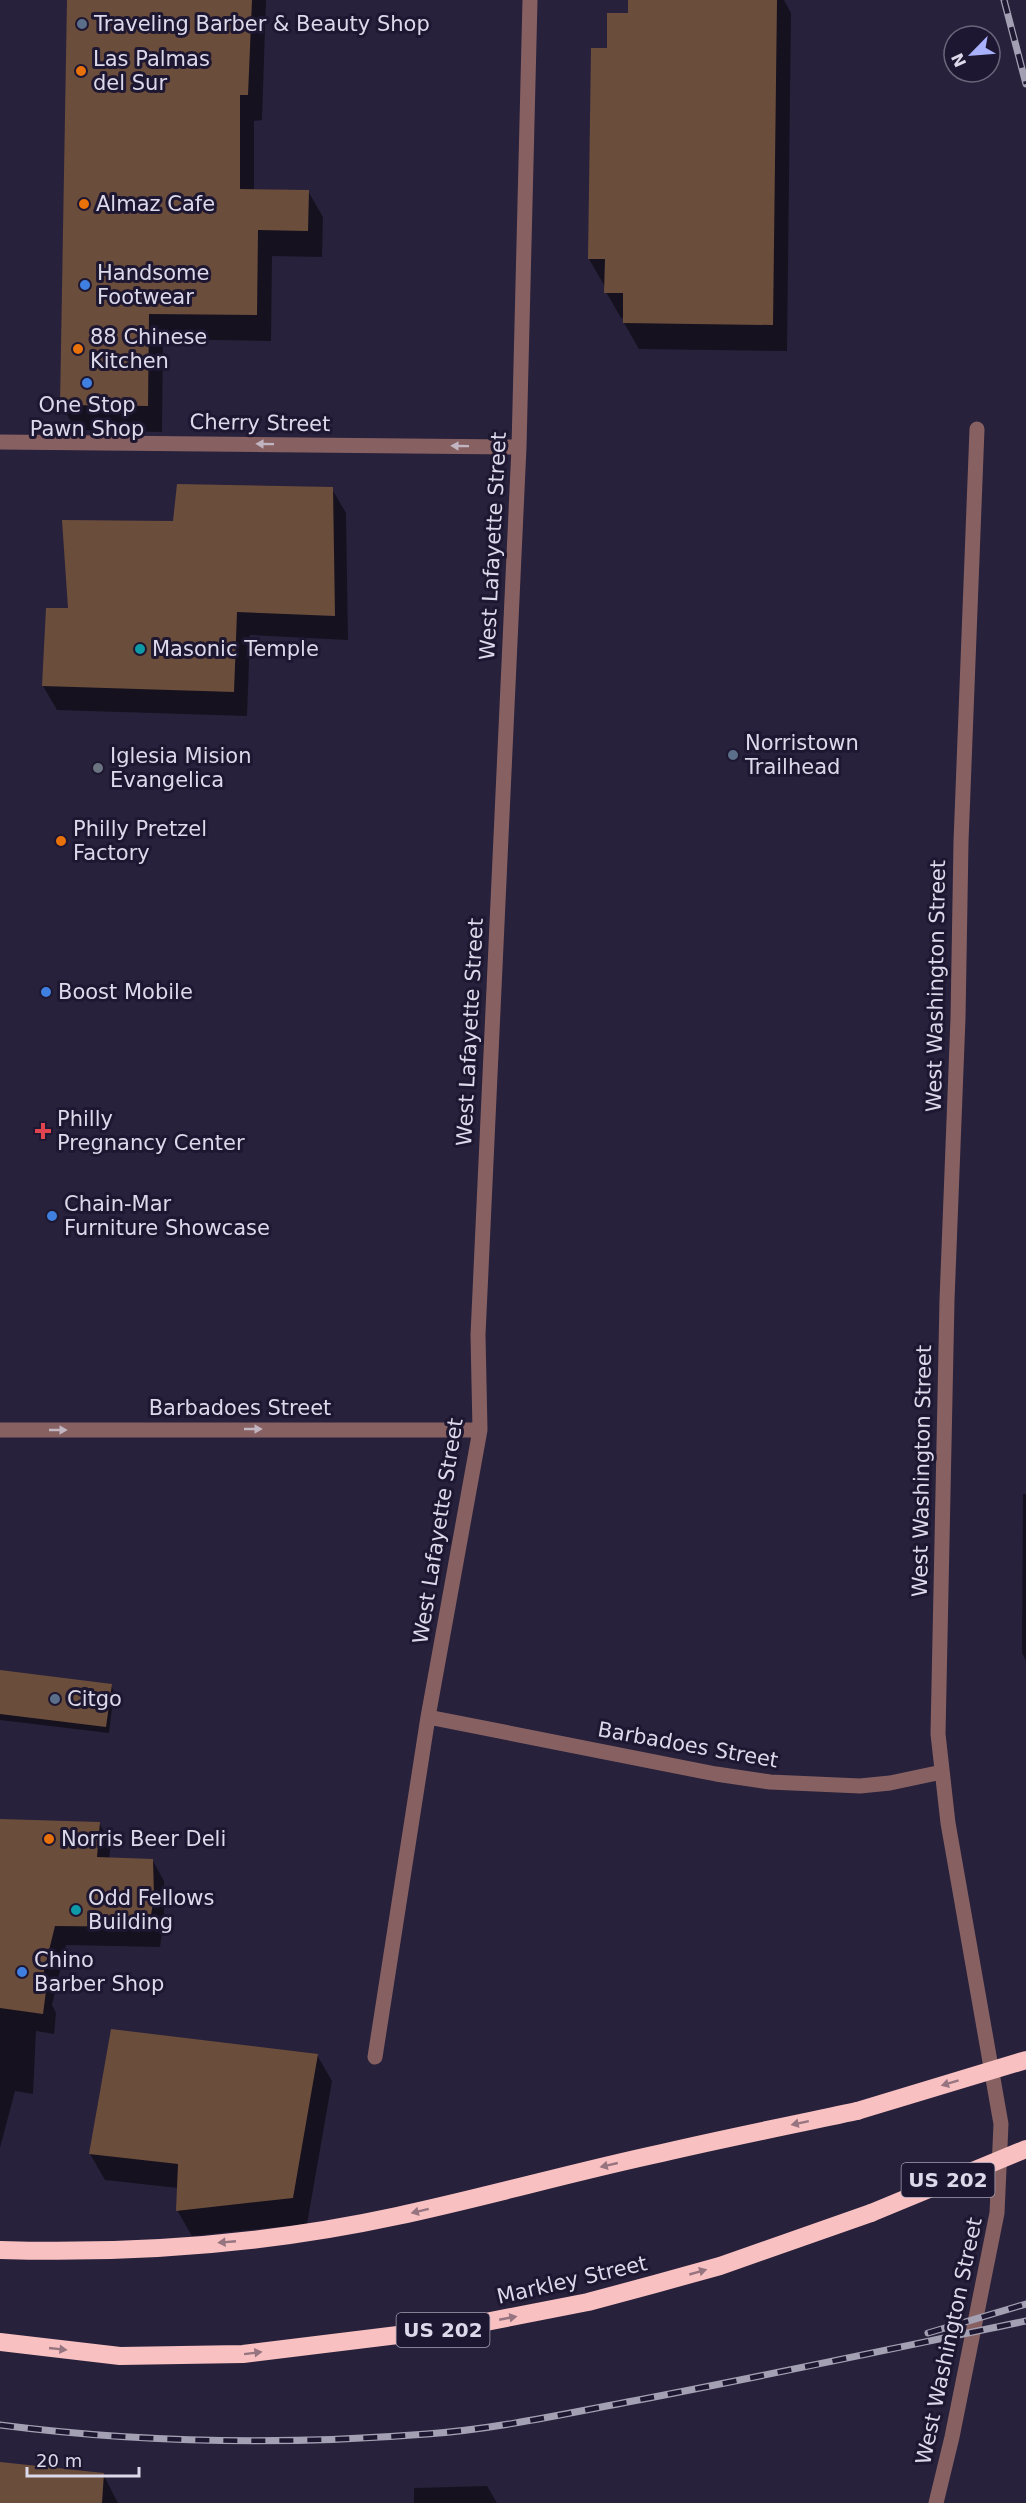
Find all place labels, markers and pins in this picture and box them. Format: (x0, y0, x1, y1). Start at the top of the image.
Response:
place label: Traveling Barber & Beauty Shop (93, 12, 430, 36)
marker: Traveling Barber & Beauty Shop (75, 17, 89, 31)
place label: Las Palmas del Sur (93, 47, 210, 95)
marker: Las Palmas del Sur (74, 64, 88, 78)
place label: Almaz Cafe (96, 192, 215, 216)
marker: Almaz Cafe (77, 197, 91, 211)
place label: Handsome Footwear (97, 261, 209, 309)
marker: Handsome Footwear (78, 278, 92, 292)
place label: 88 Chinese Kitchen (90, 325, 207, 373)
marker: 88 Chinese Kitchen (71, 342, 85, 356)
marker: One Stop Pawn Shop (80, 376, 94, 390)
place label: One Stop Pawn Shop (30, 393, 144, 441)
place label: Masonic Temple (152, 637, 319, 661)
marker: Masonic Temple (133, 642, 147, 656)
place label: Norristown Trailhead (744, 731, 859, 779)
place label: Iglesia Mision Evangelica (110, 744, 251, 792)
marker: Norristown Trailhead (726, 748, 740, 762)
marker: Iglesia Mision Evangelica (91, 761, 105, 775)
place label: Philly Pretzel Factory (73, 817, 207, 865)
marker: Philly Pretzel Factory (54, 834, 68, 848)
place label: Boost Mobile (58, 980, 193, 1004)
marker: Boost Mobile (39, 985, 53, 999)
place label: Philly Pregnancy Center (57, 1107, 245, 1155)
marker: Philly Pregnancy Center (34, 1122, 52, 1140)
place label: Chain-Mar Furniture Showcase (64, 1192, 270, 1240)
marker: Chain-Mar Furniture Showcase (45, 1209, 59, 1223)
place label: Citgo (67, 1687, 122, 1711)
marker: Citgo (48, 1692, 62, 1706)
place label: Norris Beer Deli (61, 1827, 226, 1851)
marker: Norris Beer Deli (42, 1832, 56, 1846)
place label: Odd Fellows Building (88, 1886, 214, 1934)
marker: Odd Fellows Building (69, 1903, 83, 1917)
place label: Chino Barber Shop (34, 1948, 164, 1996)
marker: Chino Barber Shop (15, 1965, 29, 1979)

